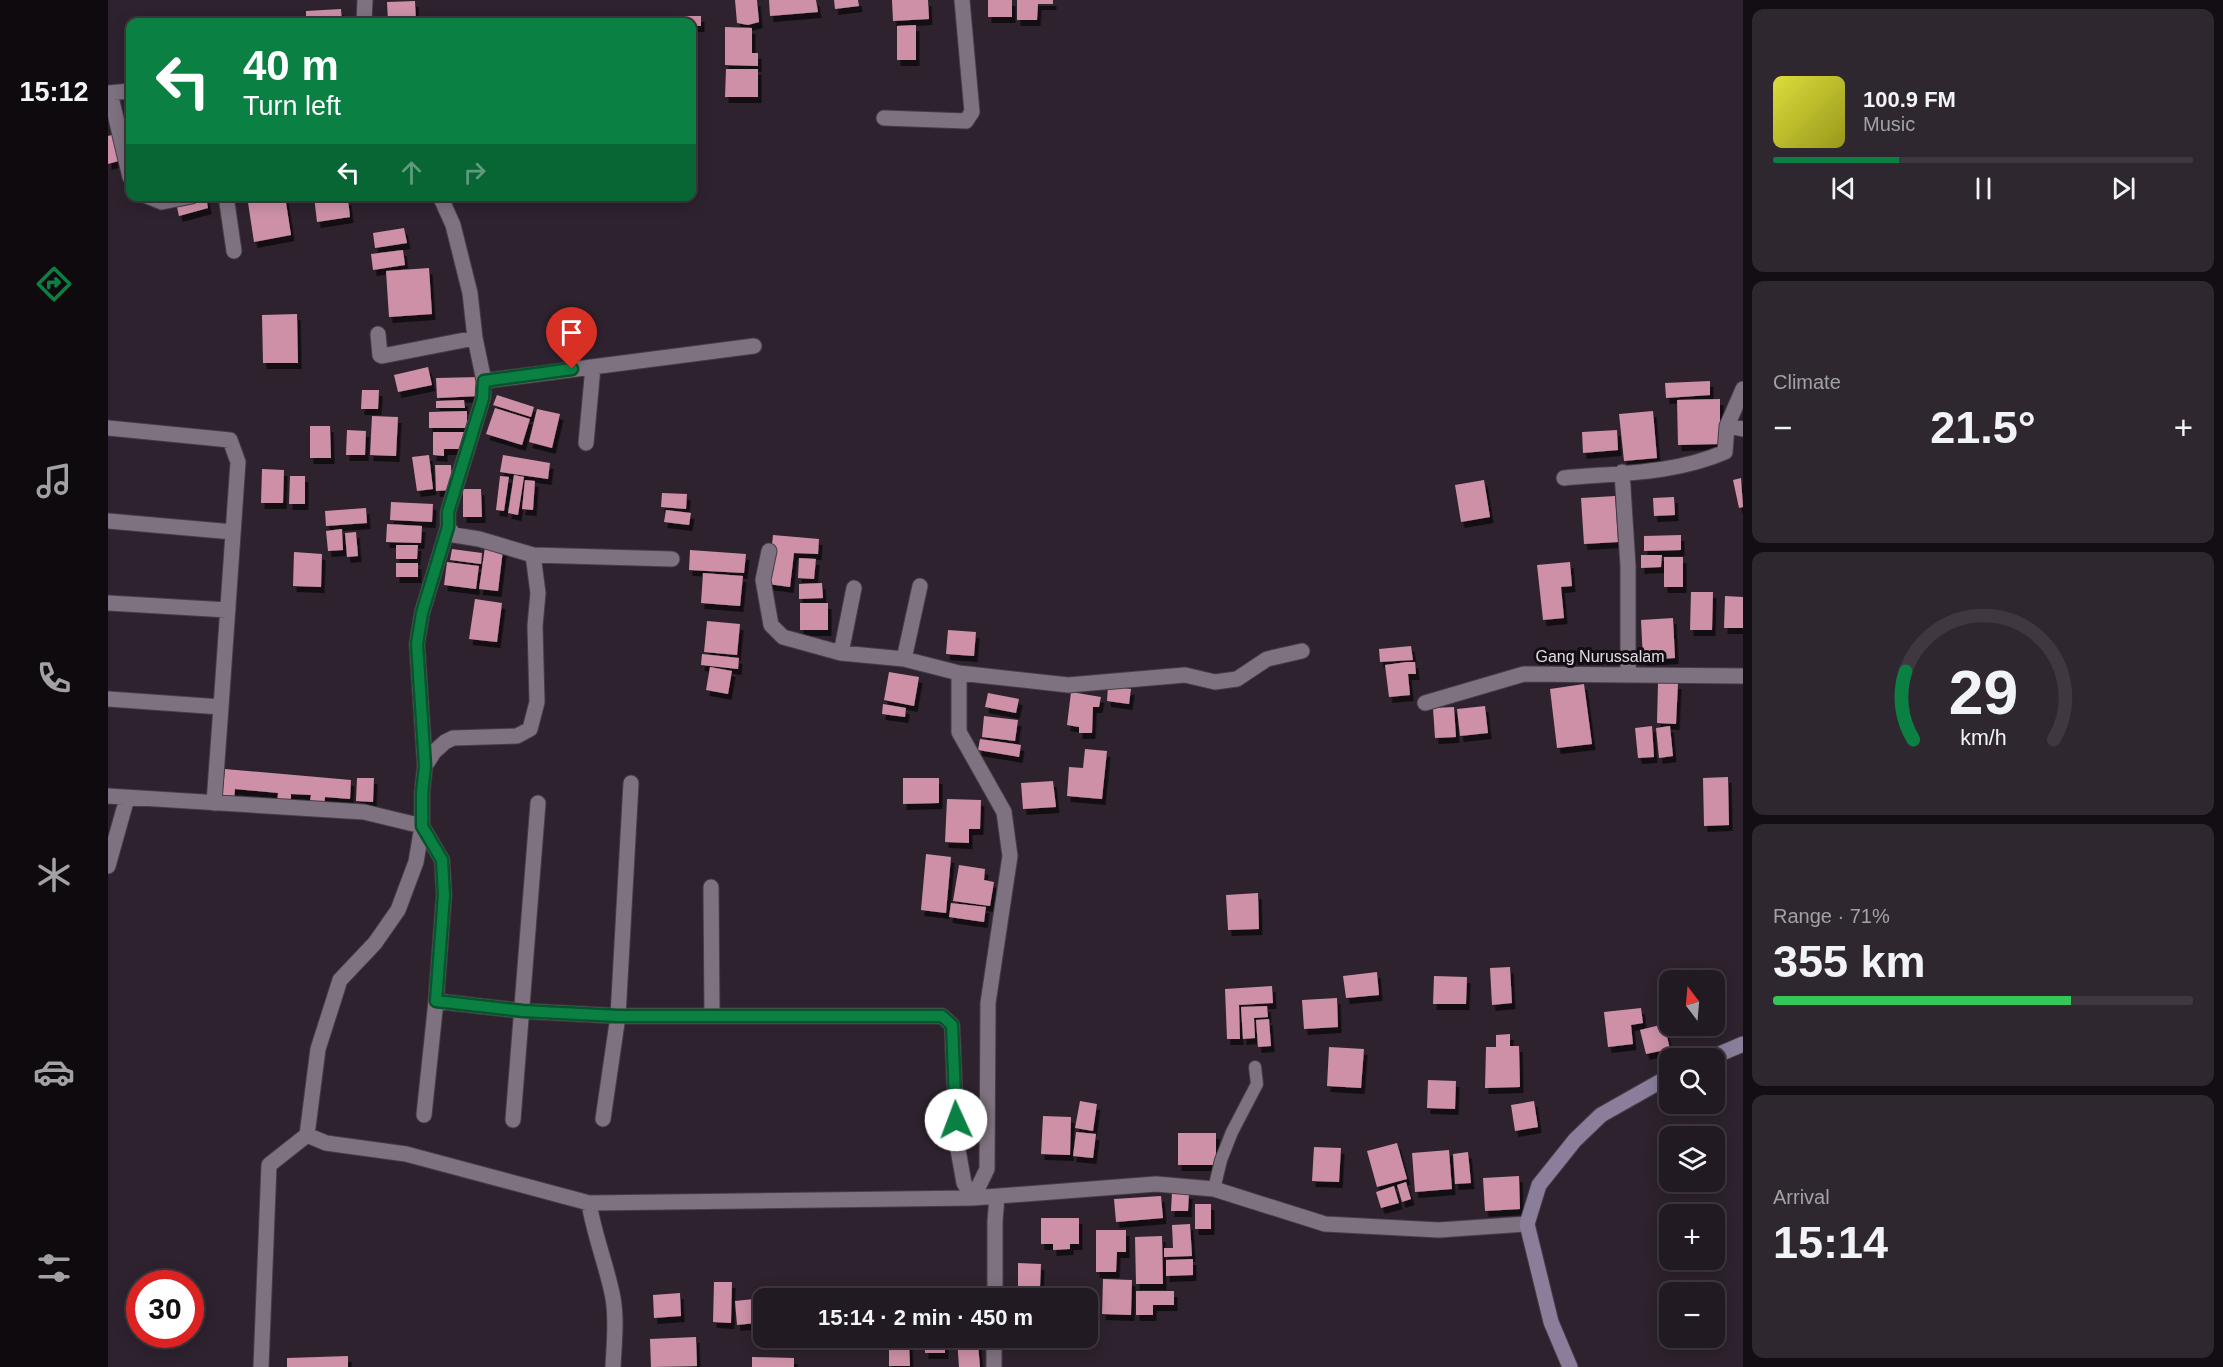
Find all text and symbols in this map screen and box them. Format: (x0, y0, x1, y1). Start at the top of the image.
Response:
icon: left (144, 42, 222, 120)
text: 40 m (243, 42, 339, 89)
text: 15:12 (19, 77, 89, 107)
text: 100.9 FM (1863, 87, 1956, 112)
text: Turn left (243, 91, 341, 121)
text: Music (1863, 113, 1915, 135)
icon: left (332, 156, 365, 189)
icon: ahead (395, 156, 428, 189)
icon: right (458, 156, 491, 189)
icon: previous (1827, 172, 1860, 205)
icon: pause (1967, 172, 2000, 205)
icon: next (2107, 172, 2140, 205)
icon: directions (33, 263, 75, 305)
pin (546, 307, 597, 369)
icon: arrive (555, 316, 588, 349)
text: Climate (1773, 371, 1841, 393)
text: 21.5° (1930, 402, 2036, 453)
text: − (1773, 409, 1792, 446)
text: + (2174, 409, 2193, 446)
icon: music (33, 460, 75, 502)
street label: Gang Nurussalam (1536, 648, 1664, 665)
icon: phone (33, 657, 75, 699)
text: 29 (1948, 659, 2018, 728)
text: km/h (1960, 727, 2006, 751)
icon: climate (33, 854, 75, 896)
text: Range · 71% (1773, 905, 1890, 927)
text: 355 km (1773, 936, 1926, 987)
north arrow (1659, 970, 1725, 1036)
map controls (1659, 970, 1725, 1348)
button: search (1659, 1048, 1725, 1114)
icon: car (33, 1051, 75, 1093)
position arrow (924, 1088, 988, 1152)
button: layers (1659, 1126, 1725, 1192)
text: Arrival (1773, 1186, 1830, 1208)
button: + (1659, 1204, 1725, 1270)
text: 15:14 (1773, 1217, 1888, 1268)
icon: filters (33, 1247, 75, 1289)
speed limit sign: 30 (126, 1270, 204, 1348)
button: − (1659, 1282, 1725, 1348)
text: 15:14 · 2 min · 450 m (818, 1305, 1033, 1330)

